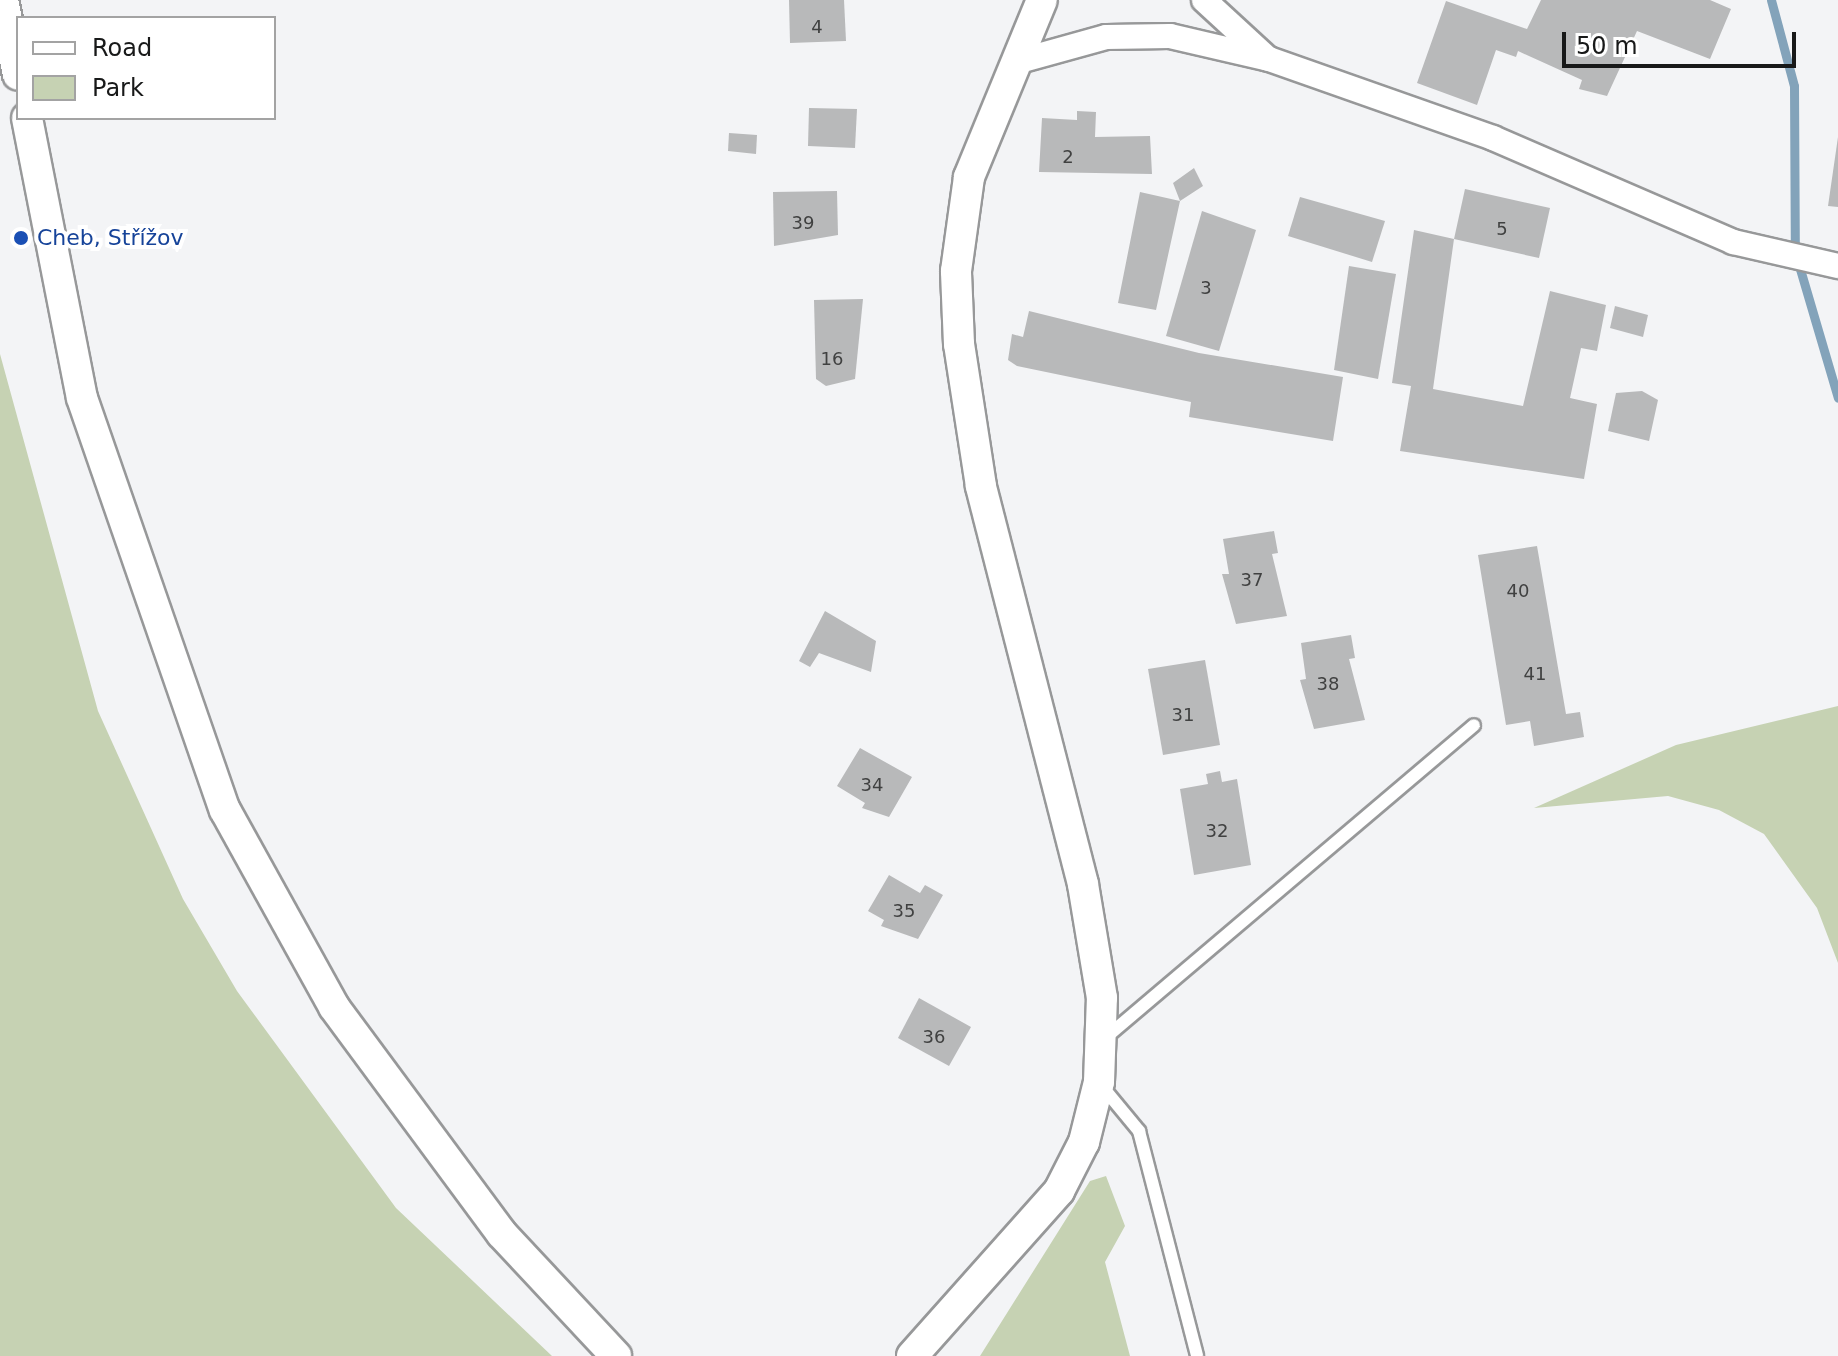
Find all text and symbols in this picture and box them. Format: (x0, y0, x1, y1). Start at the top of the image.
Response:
legend (16, 16, 276, 120)
house number: 4 (811, 16, 823, 38)
scale bar (1566, 16, 1800, 66)
text: 50 m (1576, 32, 1638, 60)
text: Road (92, 34, 152, 62)
text: Park (92, 74, 144, 102)
house number: 2 (1062, 146, 1074, 168)
house number: 39 (792, 212, 814, 234)
house number: 5 (1496, 218, 1508, 240)
place label: Cheb, Střížov (37, 225, 184, 251)
marker: Cheb, Střížov (12, 229, 30, 247)
house number: 3 (1200, 277, 1212, 299)
house number: 16 (821, 348, 843, 370)
house number: 37 (1241, 569, 1263, 591)
house number: 40 (1507, 580, 1529, 602)
house number: 41 (1524, 663, 1546, 685)
house number: 38 (1317, 673, 1339, 695)
house number: 31 (1172, 704, 1194, 726)
house number: 34 (861, 774, 883, 796)
house number: 32 (1206, 820, 1228, 842)
house number: 35 (893, 900, 915, 922)
house number: 36 (923, 1026, 945, 1048)

